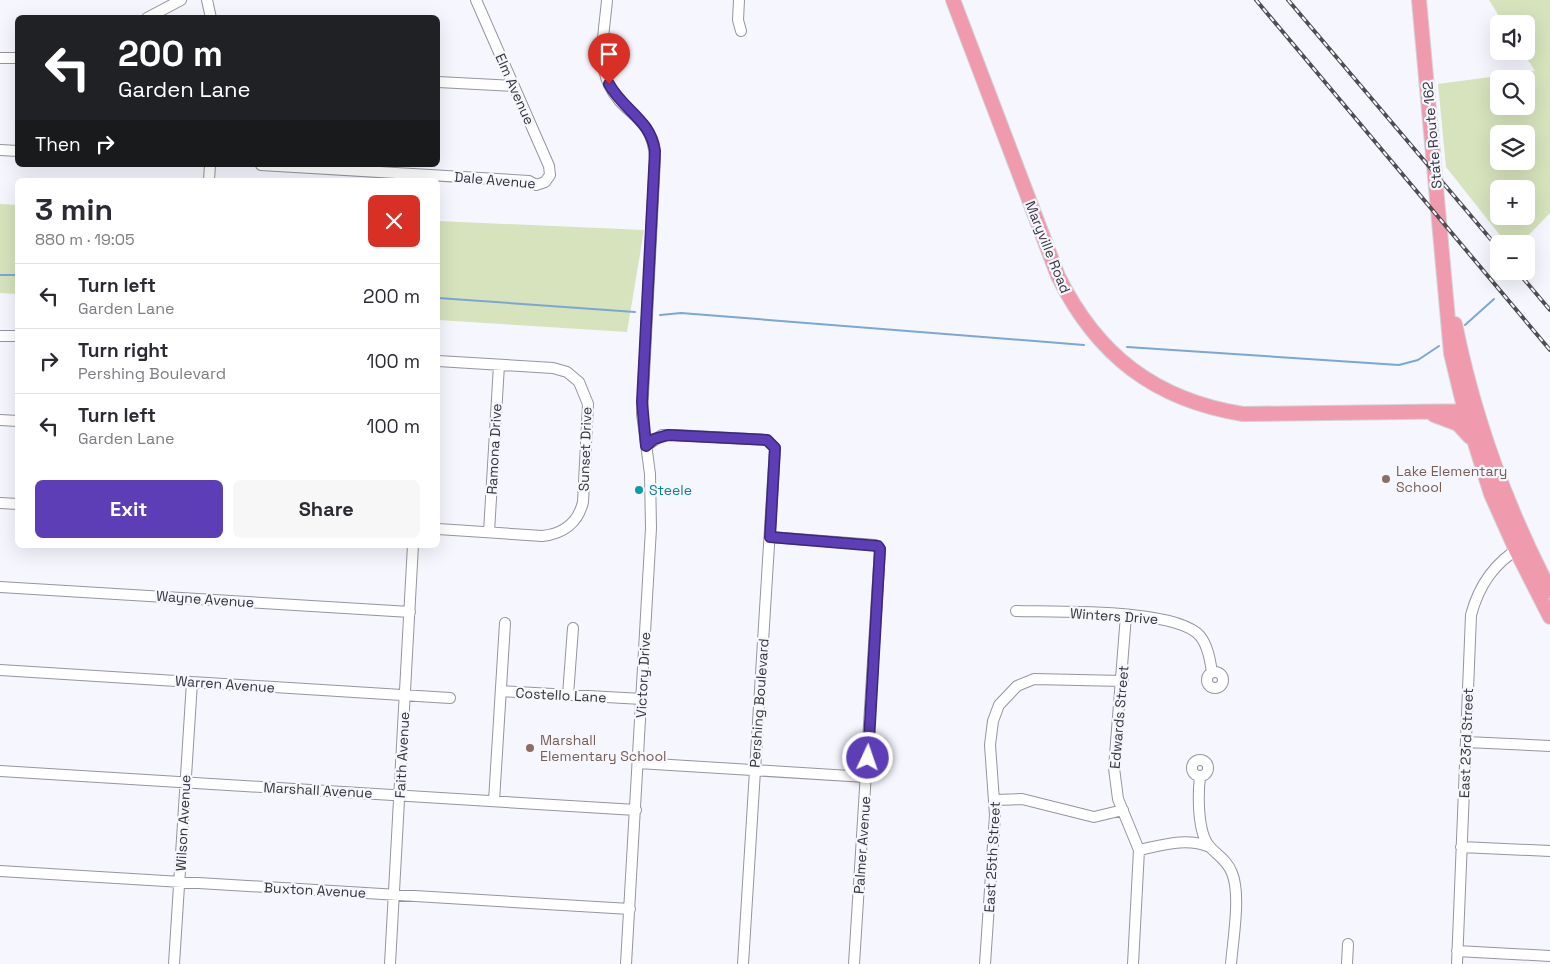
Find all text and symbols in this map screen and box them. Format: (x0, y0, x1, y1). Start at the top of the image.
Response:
map controls (1490, 15, 1535, 280)
button: sound (1490, 15, 1535, 60)
text: 200 m (118, 32, 223, 76)
pin (588, 33, 630, 84)
icon: left (35, 35, 100, 100)
icon: arrive (595, 40, 623, 68)
street label: Elm Avenue (491, 51, 539, 127)
button: search (1490, 70, 1535, 115)
text: Garden Lane (118, 75, 251, 103)
street label: State Route 162 (1418, 81, 1446, 189)
button: layers (1490, 125, 1535, 170)
icon: right (91, 130, 119, 158)
text: Then (35, 132, 81, 157)
street label: Dale Avenue (453, 167, 537, 193)
button: + (1490, 180, 1535, 225)
text: 3 min (35, 190, 113, 229)
button: close (368, 195, 420, 247)
street label: Maryville Road (1021, 198, 1075, 296)
text: 880 m · 19:05 (35, 229, 135, 250)
button: − (1490, 235, 1535, 280)
text: Turn left (78, 273, 156, 298)
icon: left (35, 282, 63, 310)
text: 200 m (363, 284, 420, 309)
text: Garden Lane (78, 298, 174, 319)
text: Turn right (78, 338, 168, 363)
icon: right (35, 347, 63, 375)
text: 100 m (366, 349, 420, 374)
text: Pershing Boulevard (78, 363, 226, 384)
text: Turn left (78, 403, 156, 428)
street label: Ramona Drive (483, 403, 505, 495)
street label: Sunset Drive (575, 406, 595, 492)
icon: left (35, 412, 63, 440)
text: 100 m (366, 414, 420, 439)
text: Garden Lane (78, 428, 174, 449)
place label: Lake Elementary School (1396, 462, 1507, 496)
marker: Lake Elementary School (1380, 473, 1392, 485)
button: Exit (35, 480, 223, 538)
button: Share (233, 480, 420, 538)
place label: Steele (649, 481, 692, 499)
marker: Steele (633, 484, 645, 496)
street label: Wayne Avenue (155, 587, 255, 611)
street label: Winters Drive (1069, 604, 1159, 628)
street label: Victory Drive (632, 632, 654, 718)
street label: Pershing Boulevard (746, 638, 772, 768)
street label: Edwards Street (1106, 664, 1132, 770)
street label: Warren Avenue (174, 672, 276, 696)
street label: Costello Lane (515, 684, 607, 706)
street label: East 23rd Street (1455, 688, 1477, 798)
street label: Faith Avenue (391, 711, 413, 799)
place label: Marshall Elementary School (540, 731, 666, 765)
position arrow (841, 731, 893, 783)
marker: Marshall Elementary School (524, 742, 536, 754)
street label: Wilson Avenue (171, 774, 195, 872)
street label: Marshall Avenue (263, 778, 373, 802)
street label: Palmer Avenue (850, 795, 874, 895)
street label: East 25th Street (980, 801, 1004, 913)
street label: Buxton Avenue (263, 878, 367, 902)

